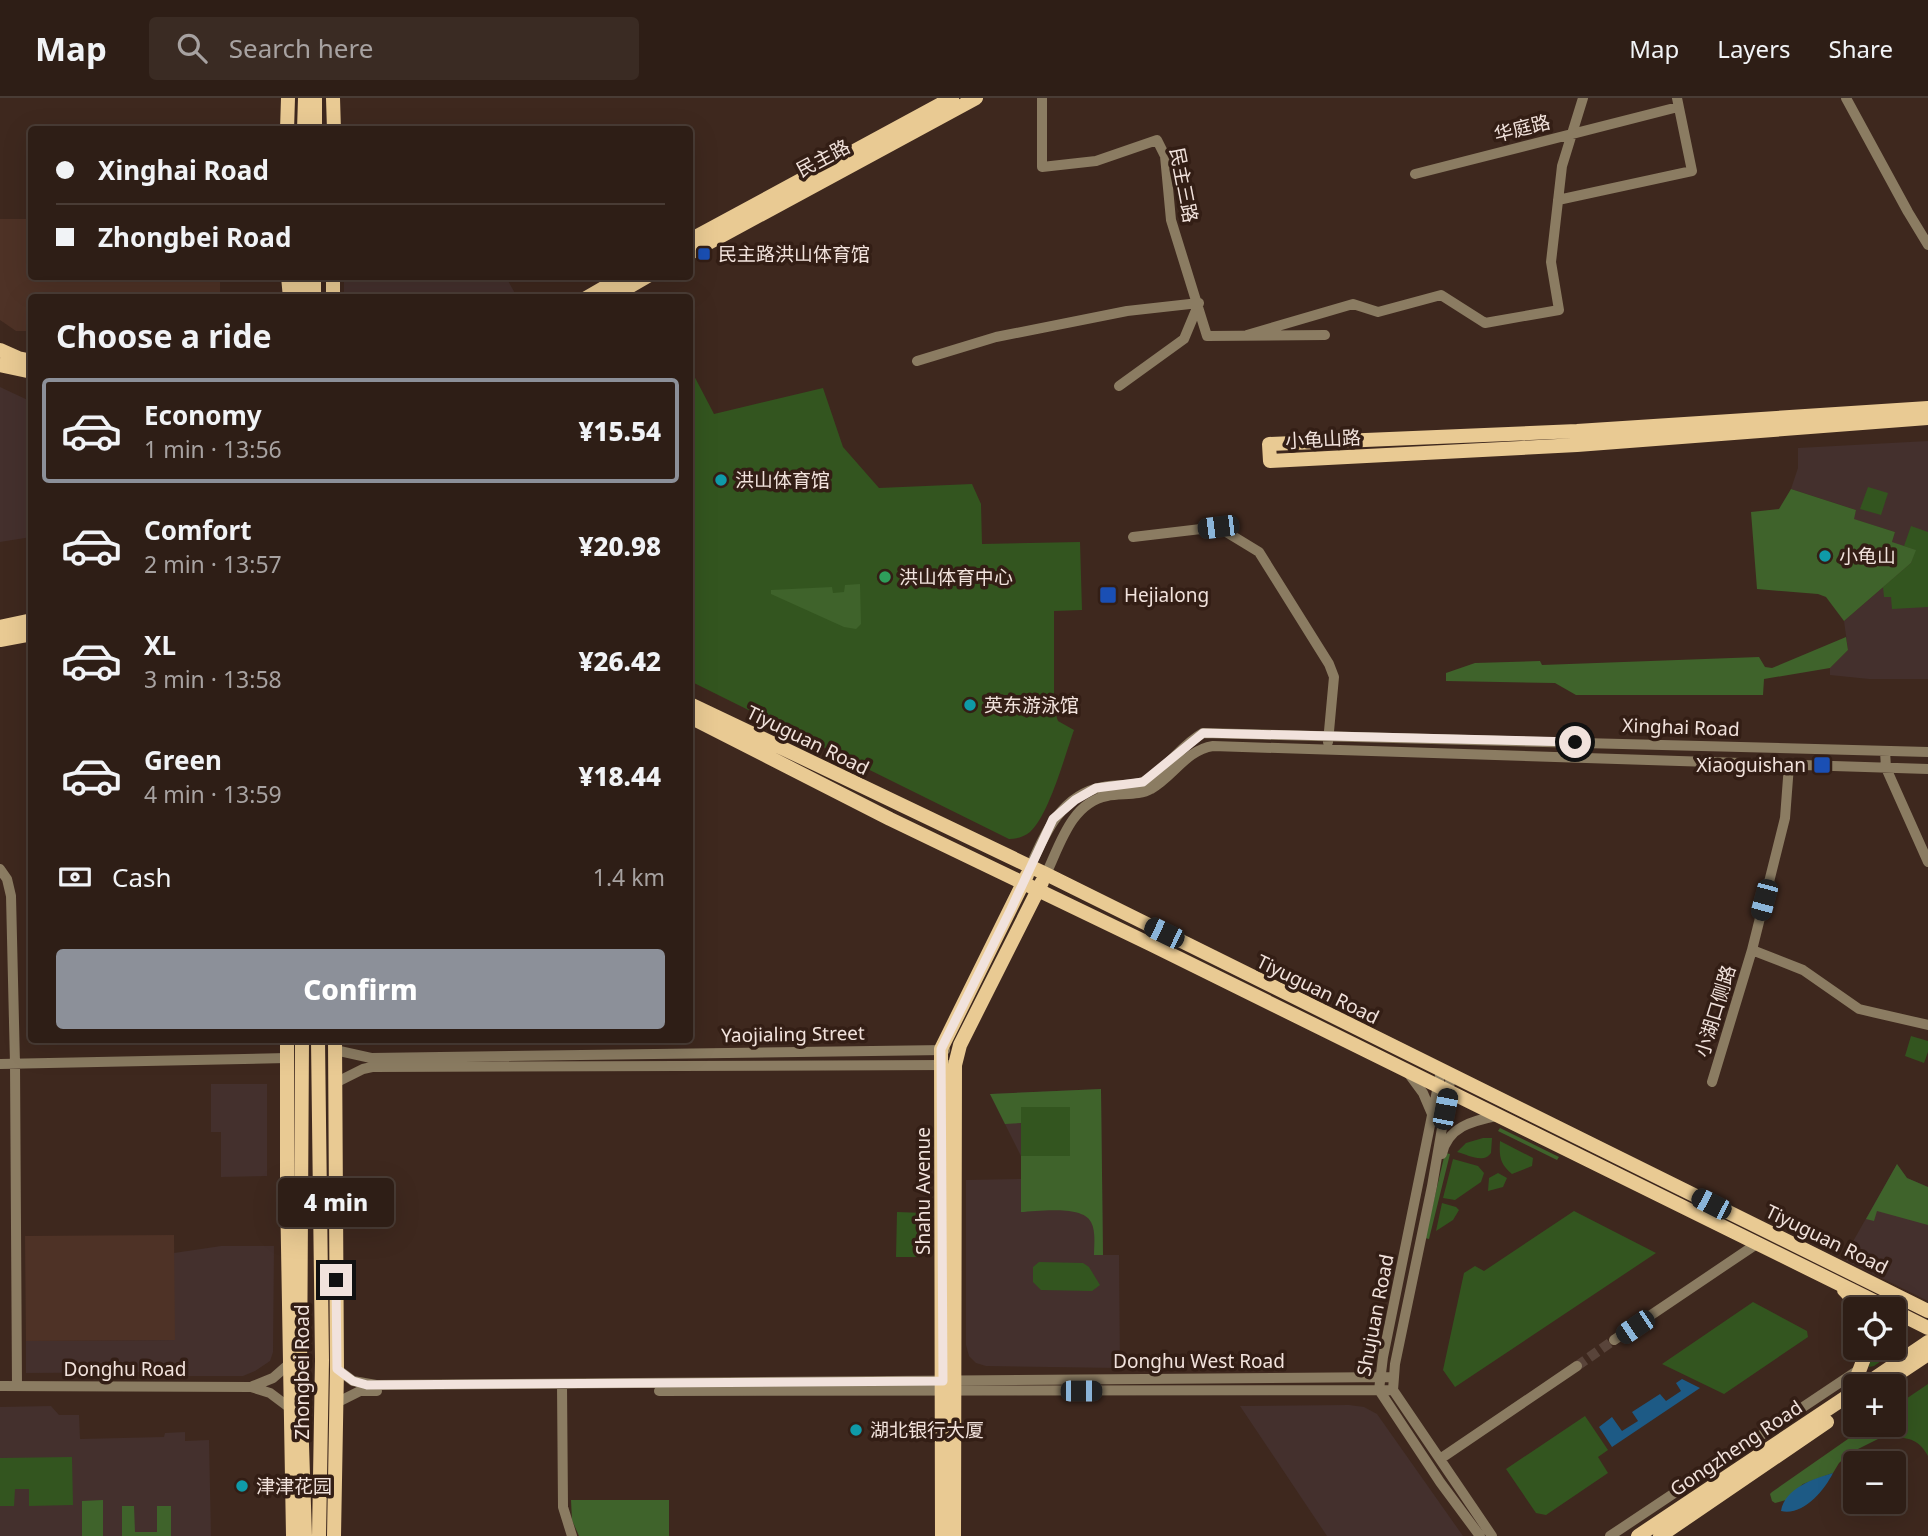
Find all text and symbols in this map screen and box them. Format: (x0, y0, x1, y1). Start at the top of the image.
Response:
search box (149, 17, 639, 80)
text: Map (35, 26, 107, 71)
icon: search (173, 29, 211, 67)
text: Search here (229, 30, 373, 66)
text: Map (1629, 32, 1679, 65)
text: Layers (1717, 32, 1791, 65)
text: Share (1829, 32, 1893, 65)
street label: 华庭路 (1491, 108, 1553, 148)
street label: 民主路 (792, 133, 854, 183)
street label: 民主三路 (1164, 145, 1204, 225)
text: Xinghai Road (98, 152, 269, 188)
text: Zhongbei Road (98, 219, 291, 255)
place label: 民主路洪山体育馆 (718, 241, 870, 267)
marker: 民主路洪山体育馆 (696, 246, 712, 262)
text: Choose a ride (56, 314, 272, 357)
text: Economy (144, 397, 262, 433)
icon: car (60, 399, 123, 462)
text: ¥15.54 (578, 413, 661, 449)
street label: 小龟山路 (1284, 424, 1362, 454)
text: 1 min · 13:56 (144, 433, 282, 465)
place label: 洪山体育馆 (735, 467, 830, 493)
marker: 洪山体育馆 (713, 472, 729, 488)
text: Comfort (144, 512, 252, 548)
icon: car (60, 514, 123, 577)
car (1196, 514, 1241, 540)
text: ¥20.98 (578, 528, 661, 564)
place label: 小龟山 (1839, 543, 1896, 569)
text: 2 min · 13:57 (144, 548, 282, 580)
marker: 小龟山 (1817, 548, 1833, 564)
place label: 洪山体育中心 (899, 564, 1013, 590)
marker: 洪山体育中心 (877, 569, 893, 585)
place label: Hejialong (1124, 582, 1209, 608)
marker: Hejialong (1098, 585, 1118, 605)
text: XL (144, 627, 176, 663)
icon: car (60, 629, 123, 692)
text: ¥26.42 (578, 643, 661, 679)
text: 3 min · 13:58 (144, 663, 282, 695)
place label: 英东游泳馆 (984, 692, 1079, 718)
marker: 英东游泳馆 (962, 697, 978, 713)
street label: Tiyuguan Road (742, 699, 874, 781)
street label: Xinghai Road (1622, 712, 1740, 742)
route start (1559, 726, 1591, 758)
text: Green (144, 742, 222, 778)
icon: car (60, 744, 123, 807)
place label: Xiaoguishan (1696, 752, 1806, 778)
marker: Xiaoguishan (1812, 755, 1832, 775)
text: ¥18.44 (578, 758, 661, 794)
text: 4 min · 13:59 (144, 778, 282, 810)
icon: cash (56, 858, 94, 896)
text: Cash (112, 859, 172, 895)
text: 1.4 km (593, 861, 665, 893)
car (1749, 877, 1780, 923)
car (1141, 914, 1188, 952)
street label: Tiyuguan Road (1252, 948, 1384, 1030)
button: Confirm (56, 949, 665, 1029)
street label: 小湖口侧路 (1689, 962, 1741, 1060)
street label: Yaojialing Street (721, 1020, 865, 1048)
car (1431, 1086, 1460, 1132)
street label: Shahu Avenue (910, 1127, 936, 1255)
callout: 4 min (278, 1178, 394, 1228)
car (1688, 1185, 1735, 1223)
text: 4 min (304, 1186, 368, 1218)
street label: Tiyuguan Road (1761, 1198, 1893, 1280)
street label: Shujuan Road (1350, 1252, 1400, 1378)
route end (320, 1264, 352, 1296)
map controls (1843, 1297, 1906, 1514)
button: locate (1843, 1297, 1906, 1360)
street label: Zhongbei Road (289, 1304, 315, 1440)
car (1612, 1307, 1659, 1347)
street label: Donghu West Road (1113, 1348, 1285, 1374)
street label: Donghu Road (64, 1356, 186, 1382)
button: + (1843, 1374, 1906, 1437)
car (1061, 1381, 1103, 1402)
street label: Gongzheng Road (1665, 1394, 1807, 1502)
place label: 湖北银行大厦 (870, 1417, 984, 1443)
marker: 湖北银行大厦 (848, 1422, 864, 1438)
button: − (1843, 1451, 1906, 1514)
place label: 津津花园 (256, 1473, 332, 1499)
marker: 津津花园 (234, 1478, 250, 1494)

